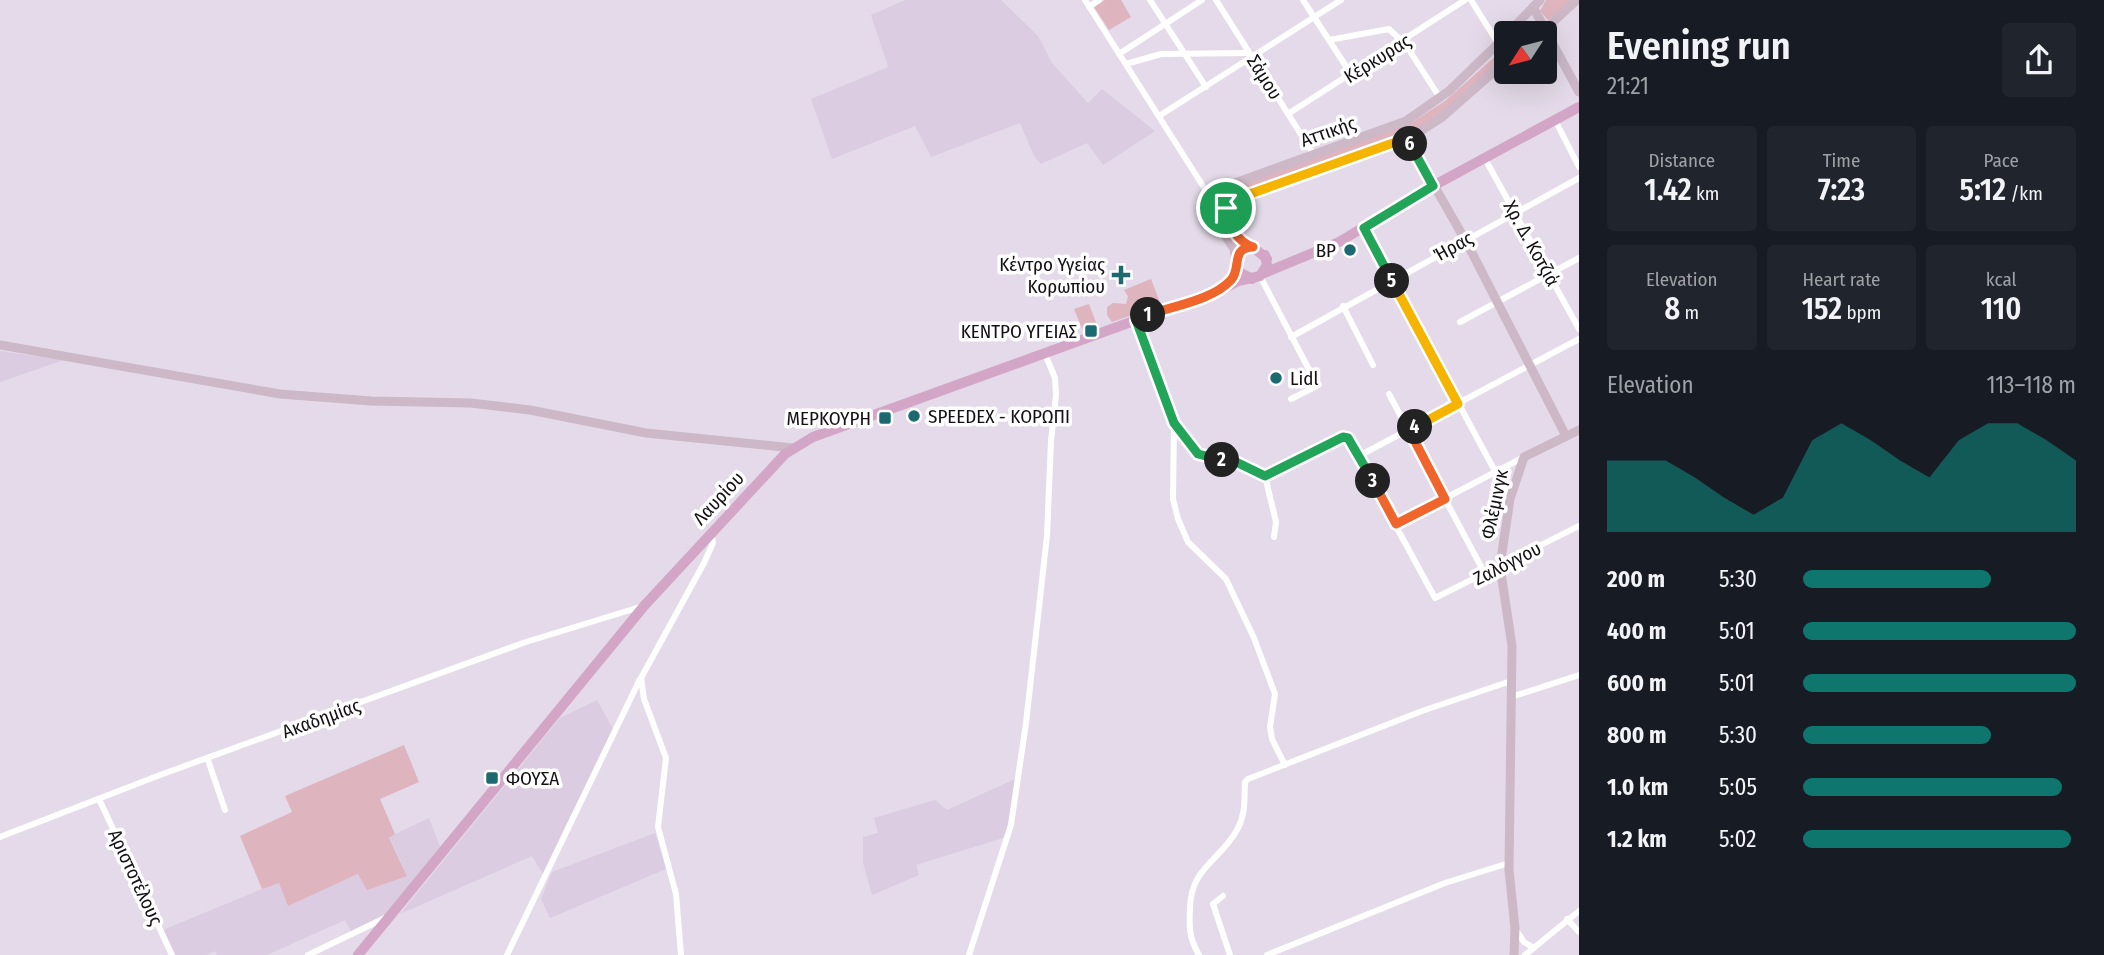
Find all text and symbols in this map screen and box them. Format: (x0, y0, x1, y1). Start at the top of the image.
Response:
north arrow (1494, 21, 1558, 84)
map controls (1494, 21, 1557, 84)
text: Evening run (1607, 23, 1791, 69)
button: share (2002, 23, 2076, 97)
street label: Κέρκυρας (1340, 29, 1415, 88)
street label: Σάμου (1242, 51, 1287, 104)
text: 21:21 (1607, 72, 1649, 100)
street label: Αττικής (1297, 111, 1359, 152)
pin: 6 (1392, 127, 1428, 162)
text: 6 (1405, 132, 1414, 155)
text: Distance (1649, 149, 1715, 172)
text: Time (1823, 149, 1860, 172)
text: Pace (1983, 149, 2019, 172)
text: 1.42 (1644, 172, 1691, 208)
text: 7:23 (1818, 172, 1865, 208)
text: 5:12 (1960, 172, 2006, 208)
pin (1196, 178, 1256, 238)
text: km (1691, 182, 1719, 205)
text: /km (2006, 182, 2043, 205)
icon: arrive (1207, 189, 1245, 227)
street label: Χρ. Δ. Κοτζιά (1499, 196, 1564, 290)
street label: Ήρας (1430, 226, 1477, 267)
place label: BP (1316, 239, 1336, 262)
marker: BP (1342, 242, 1358, 258)
place label: Κέντρο Υγείας Κορωπίου (999, 253, 1105, 298)
pin: 5 (1374, 264, 1410, 298)
marker: Κέντρο Υγείας Κορωπίου (1111, 265, 1131, 285)
text: Elevation (1646, 268, 1718, 291)
text: Heart rate (1802, 268, 1881, 291)
text: kcal (1986, 268, 2017, 291)
text: 5 (1387, 269, 1396, 292)
text: 8 (1664, 291, 1680, 327)
text: 152 (1802, 291, 1842, 327)
text: 110 (1981, 291, 2021, 327)
pin: 1 (1130, 298, 1166, 332)
text: m (1680, 301, 1699, 324)
text: bpm (1842, 301, 1881, 324)
text: 1 (1143, 303, 1152, 326)
place label: ΚΕΝΤΡΟ ΥΓΕΙΑΣ (961, 320, 1077, 343)
marker: ΚΕΝΤΡΟ ΥΓΕΙΑΣ (1083, 323, 1099, 339)
place label: Lidl (1290, 367, 1318, 390)
marker: Lidl (1268, 370, 1284, 386)
text: Elevation (1607, 371, 1694, 399)
text: 113–118 m (1987, 371, 2076, 399)
place label: SPEEDEX - ΚΟΡΩΠΙ (928, 405, 1070, 428)
place label: ΜΕΡΚΟΥΡΗ (787, 407, 871, 430)
marker: SPEEDEX - ΚΟΡΩΠΙ (906, 408, 922, 424)
marker: ΜΕΡΚΟΥΡΗ (877, 410, 893, 426)
pin: 4 (1398, 410, 1432, 444)
text: 4 (1410, 415, 1419, 438)
pin: 2 (1204, 442, 1240, 477)
text: 2 (1217, 448, 1226, 471)
pin: 3 (1356, 463, 1390, 498)
street label: Λαυρίου (688, 467, 749, 530)
street label: Φλέμινγκ (1476, 467, 1513, 541)
text: 3 (1368, 469, 1377, 492)
street label: Ζαλόγγου (1469, 537, 1545, 590)
text: 200 m (1607, 565, 1665, 593)
text: 5:30 (1719, 565, 1757, 593)
text: 400 m (1607, 617, 1666, 645)
text: 5:01 (1719, 617, 1755, 645)
text: 600 m (1607, 669, 1666, 697)
text: 5:01 (1719, 669, 1755, 697)
street label: Ακαδημίας (279, 694, 363, 743)
text: 800 m (1607, 721, 1667, 749)
text: 5:30 (1719, 721, 1757, 749)
place label: ΦΟΥΣΑ (506, 767, 559, 790)
marker: ΦΟΥΣΑ (484, 770, 500, 786)
text: 1.0 km (1607, 773, 1668, 801)
text: 5:05 (1719, 773, 1757, 801)
text: 1.2 km (1607, 825, 1667, 853)
text: 5:02 (1719, 825, 1756, 853)
street label: Αριστοτέλους (103, 826, 168, 929)

